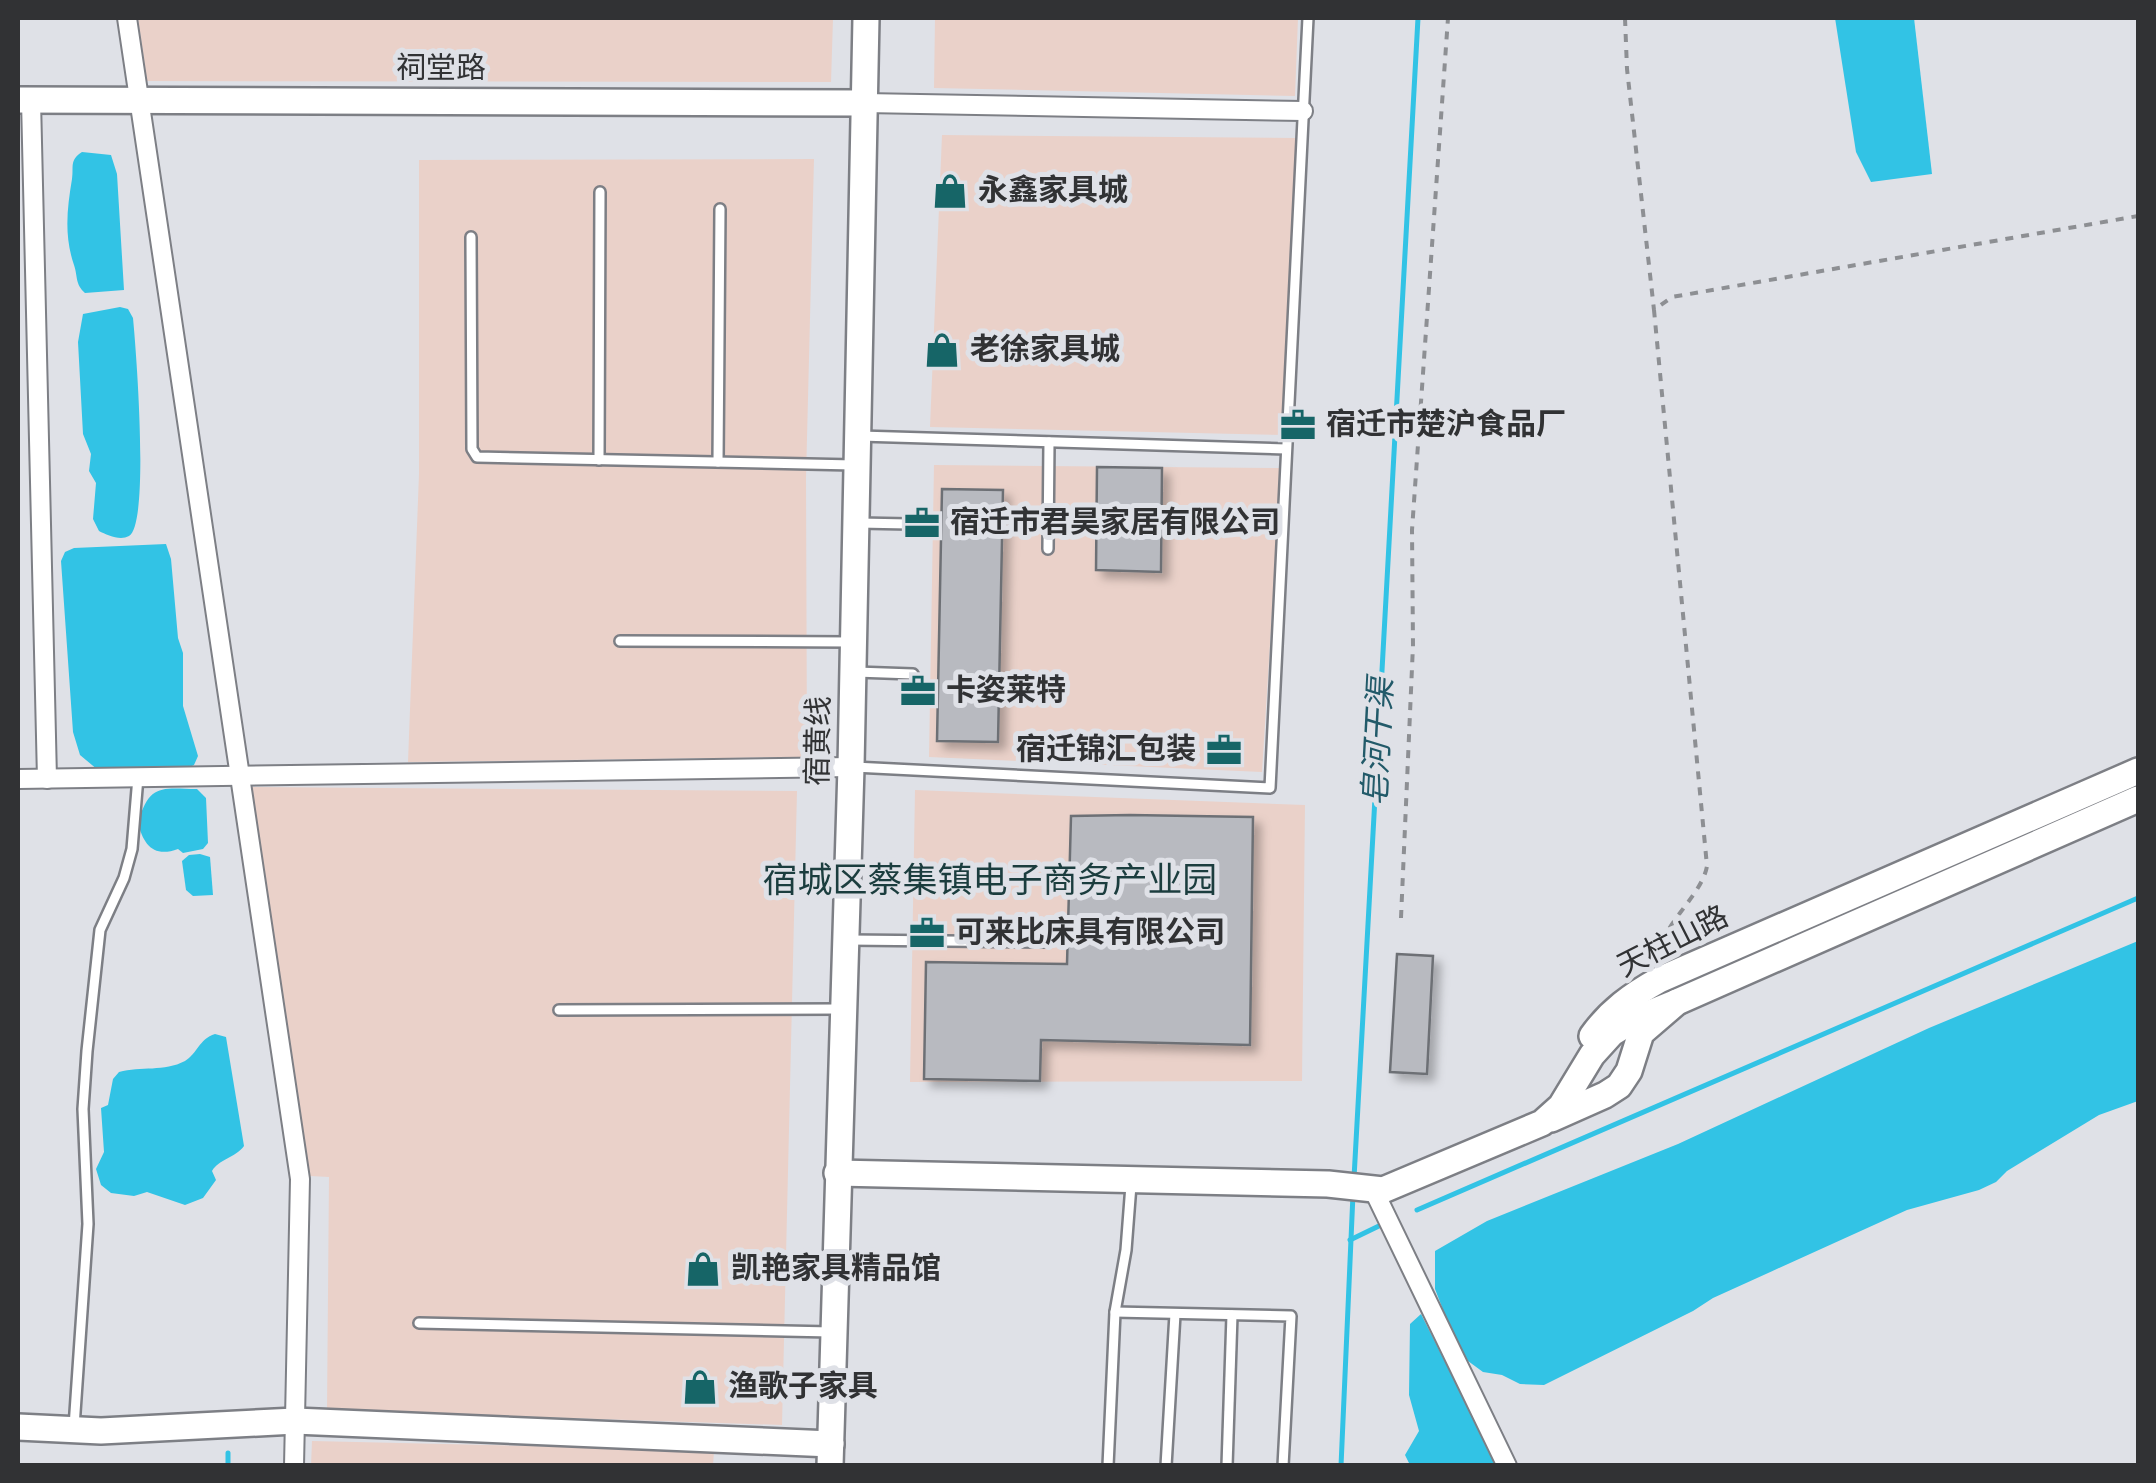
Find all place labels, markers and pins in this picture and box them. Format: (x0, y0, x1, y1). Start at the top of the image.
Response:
place label: 永鑫家具城 (978, 168, 1128, 214)
shop icon: 永鑫家具城 (931, 172, 969, 210)
place label: 老徐家具城 (970, 327, 1120, 373)
shop icon: 老徐家具城 (923, 331, 961, 369)
place label: 宿迁市楚沪食品厂 (1326, 402, 1566, 448)
office icon: 宿迁市楚沪食品厂 (1279, 406, 1317, 444)
place label: 宿迁市君昊家居有限公司 (950, 500, 1280, 546)
office icon: 宿迁市君昊家居有限公司 (903, 504, 941, 542)
place label: 卡姿莱特 (946, 668, 1066, 714)
office icon: 卡姿莱特 (899, 672, 937, 710)
place label: 宿迁锦汇包装 (1016, 727, 1196, 773)
office icon: 宿迁锦汇包装 (1205, 731, 1243, 769)
place label: 可来比床具有限公司 (955, 910, 1225, 956)
office icon: 可来比床具有限公司 (908, 914, 946, 952)
place label: 凯艳家具精品馆 (731, 1246, 941, 1292)
shop icon: 凯艳家具精品馆 (684, 1250, 722, 1288)
place label: 渔歌子家具 (728, 1364, 878, 1410)
shop icon: 渔歌子家具 (681, 1368, 719, 1406)

